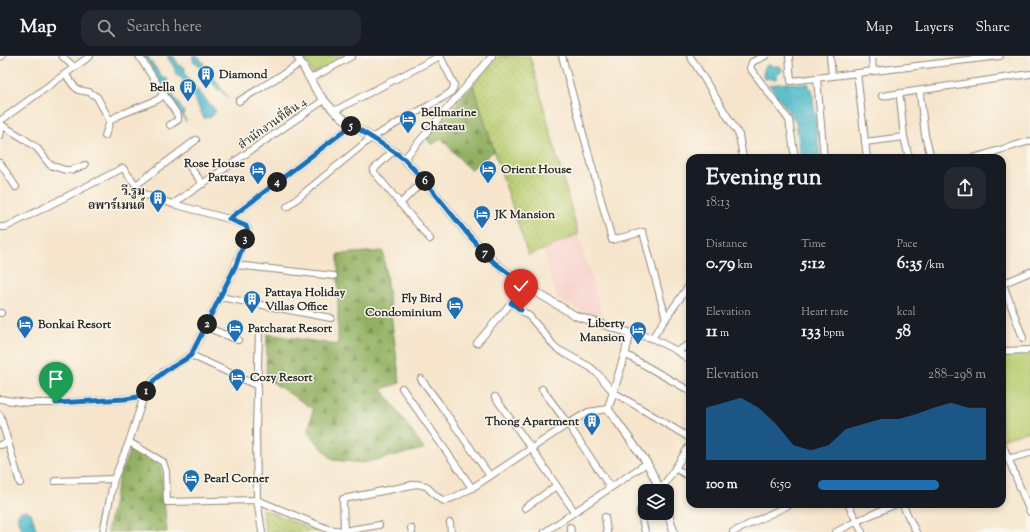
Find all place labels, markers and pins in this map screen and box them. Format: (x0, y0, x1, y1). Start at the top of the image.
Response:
building icon: Diamond (196, 64, 216, 89)
place label: Diamond (218, 66, 268, 84)
building icon: Bella (178, 77, 198, 102)
place label: Bella (149, 79, 175, 97)
place label: Bellmarine Chateau (420, 104, 477, 136)
hotel icon: Bellmarine Chateau (398, 109, 418, 134)
pin: 5 (341, 116, 361, 136)
place label: Rose House Pattaya (183, 155, 245, 187)
hotel icon: Orient House (478, 159, 498, 184)
hotel icon: Rose House Pattaya (248, 160, 268, 185)
place label: Orient House (501, 161, 572, 179)
pin: 6 (415, 171, 435, 191)
pin: 4 (267, 172, 287, 192)
place label: วี.รูม อพาร์เมนต์ (88, 183, 146, 215)
building icon: วี.รูม อพาร์เมนต์ (148, 188, 168, 213)
hotel icon: JK Mansion (472, 204, 492, 229)
place label: JK Mansion (494, 206, 556, 224)
pin: 3 (235, 229, 255, 249)
pin: 7 (475, 243, 495, 263)
pin (504, 269, 538, 310)
place label: Pattaya Holiday Villas Office (264, 284, 345, 316)
building icon: Pattaya Holiday Villas Office (242, 289, 262, 314)
place label: Fly Bird Condominium (365, 290, 442, 322)
hotel icon: Fly Bird Condominium (445, 295, 465, 320)
hotel icon: Bonkai Resort (15, 314, 35, 339)
pin: 2 (197, 314, 217, 334)
place label: Liberty Mansion (579, 315, 626, 347)
place label: Bonkai Resort (37, 316, 112, 334)
hotel icon: Patcharat Resort (225, 318, 245, 343)
place label: Patcharat Resort (247, 320, 333, 338)
hotel icon: Liberty Mansion (628, 320, 648, 345)
pin (39, 362, 73, 403)
hotel icon: Cozy Resort (227, 367, 247, 392)
place label: Cozy Resort (250, 369, 314, 387)
pin: 1 (136, 381, 156, 401)
building icon: Thong Apartment (582, 411, 602, 436)
place label: Thong Apartment (484, 413, 580, 431)
hotel icon: Pearl Corner (181, 468, 201, 493)
place label: Pearl Corner (203, 470, 270, 488)

